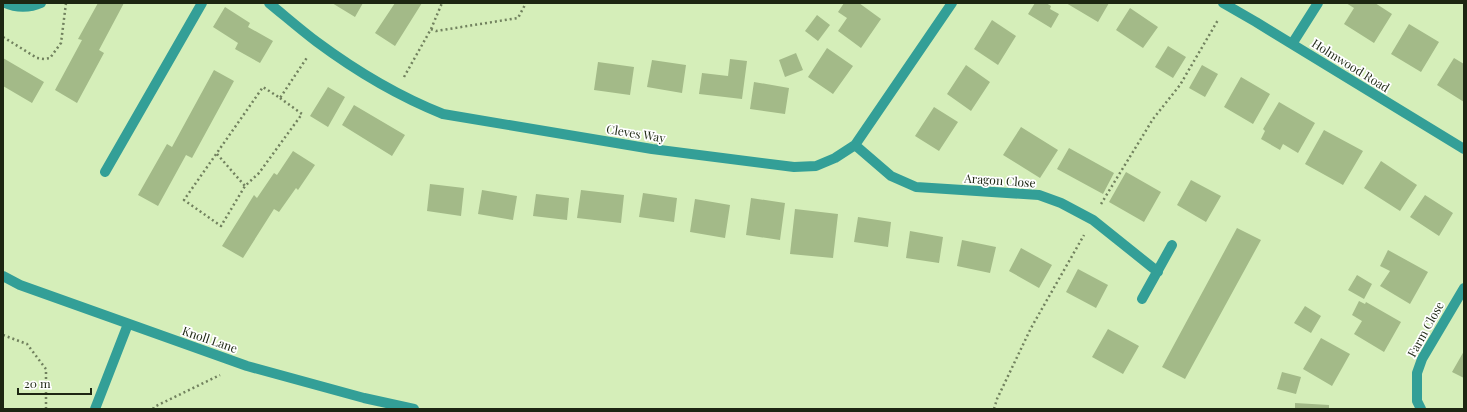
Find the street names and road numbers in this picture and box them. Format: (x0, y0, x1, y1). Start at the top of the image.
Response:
street label: Holmwood Road (1309, 35, 1393, 95)
street label: Cleves Way (605, 120, 667, 146)
street label: Aragon Close (963, 169, 1036, 190)
street label: Farm Close (1403, 298, 1447, 360)
street label: Knoll Lane (180, 322, 240, 356)

